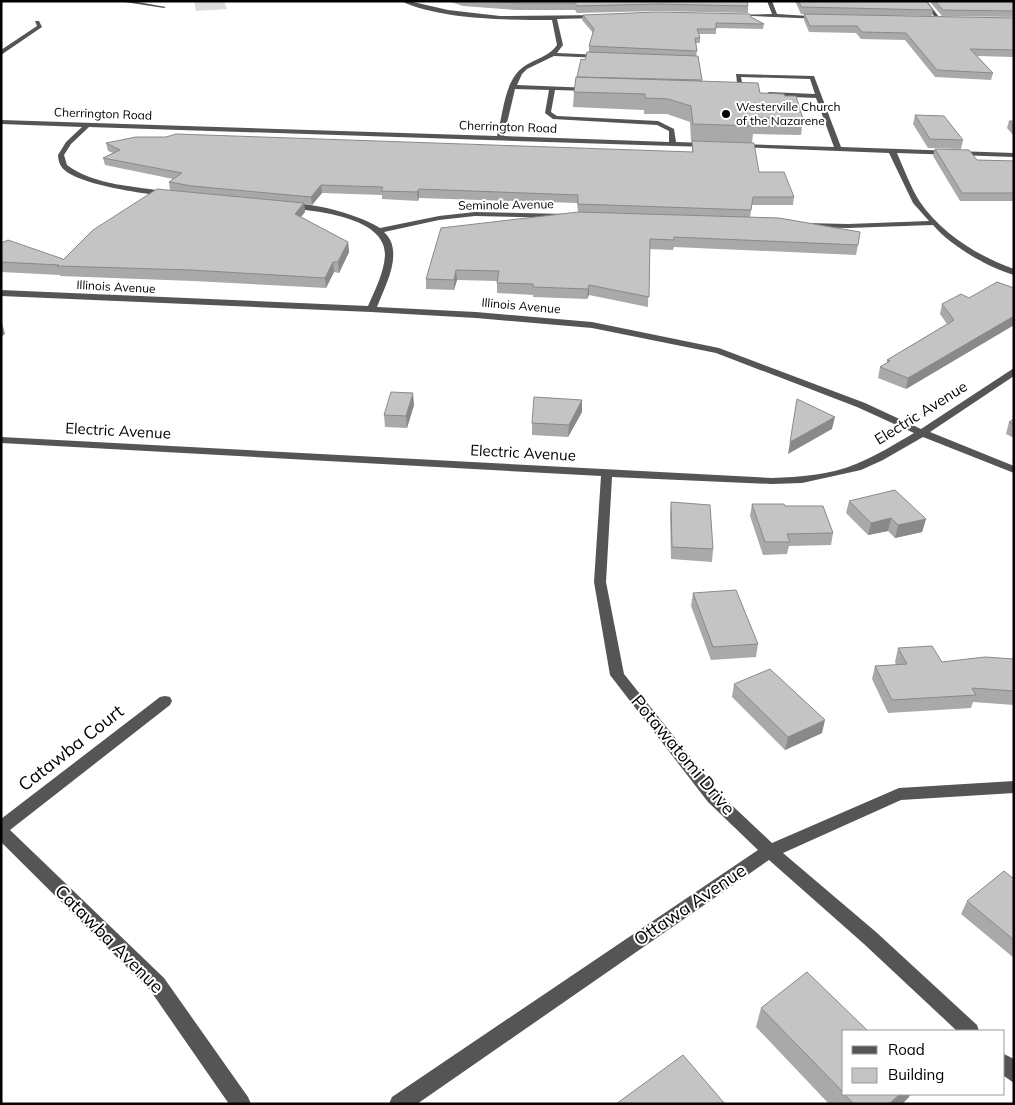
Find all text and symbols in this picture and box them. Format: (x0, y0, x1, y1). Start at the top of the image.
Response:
place label: Westerville Church of the Nazarene (736, 99, 840, 128)
street label: Cherrington Road (54, 104, 152, 123)
marker: Westerville Church of the Nazarene (720, 108, 732, 120)
street label: Cherrington Road (459, 117, 557, 136)
street label: Seminole Avenue (458, 196, 554, 213)
street label: Illinois Avenue (76, 277, 156, 296)
street label: Illinois Avenue (481, 295, 561, 316)
street label: Electric Avenue (871, 376, 971, 449)
street label: Electric Avenue (65, 418, 171, 443)
street label: Electric Avenue (470, 440, 576, 465)
street label: Potawatomi Drive (627, 690, 740, 819)
street label: Catawba Court (13, 699, 128, 796)
street label: Ottawa Avenue (629, 859, 750, 951)
street label: Catawba Avenue (50, 879, 169, 998)
legend (842, 1030, 1005, 1095)
text: Road (888, 1040, 925, 1059)
text: Building (888, 1065, 944, 1084)

